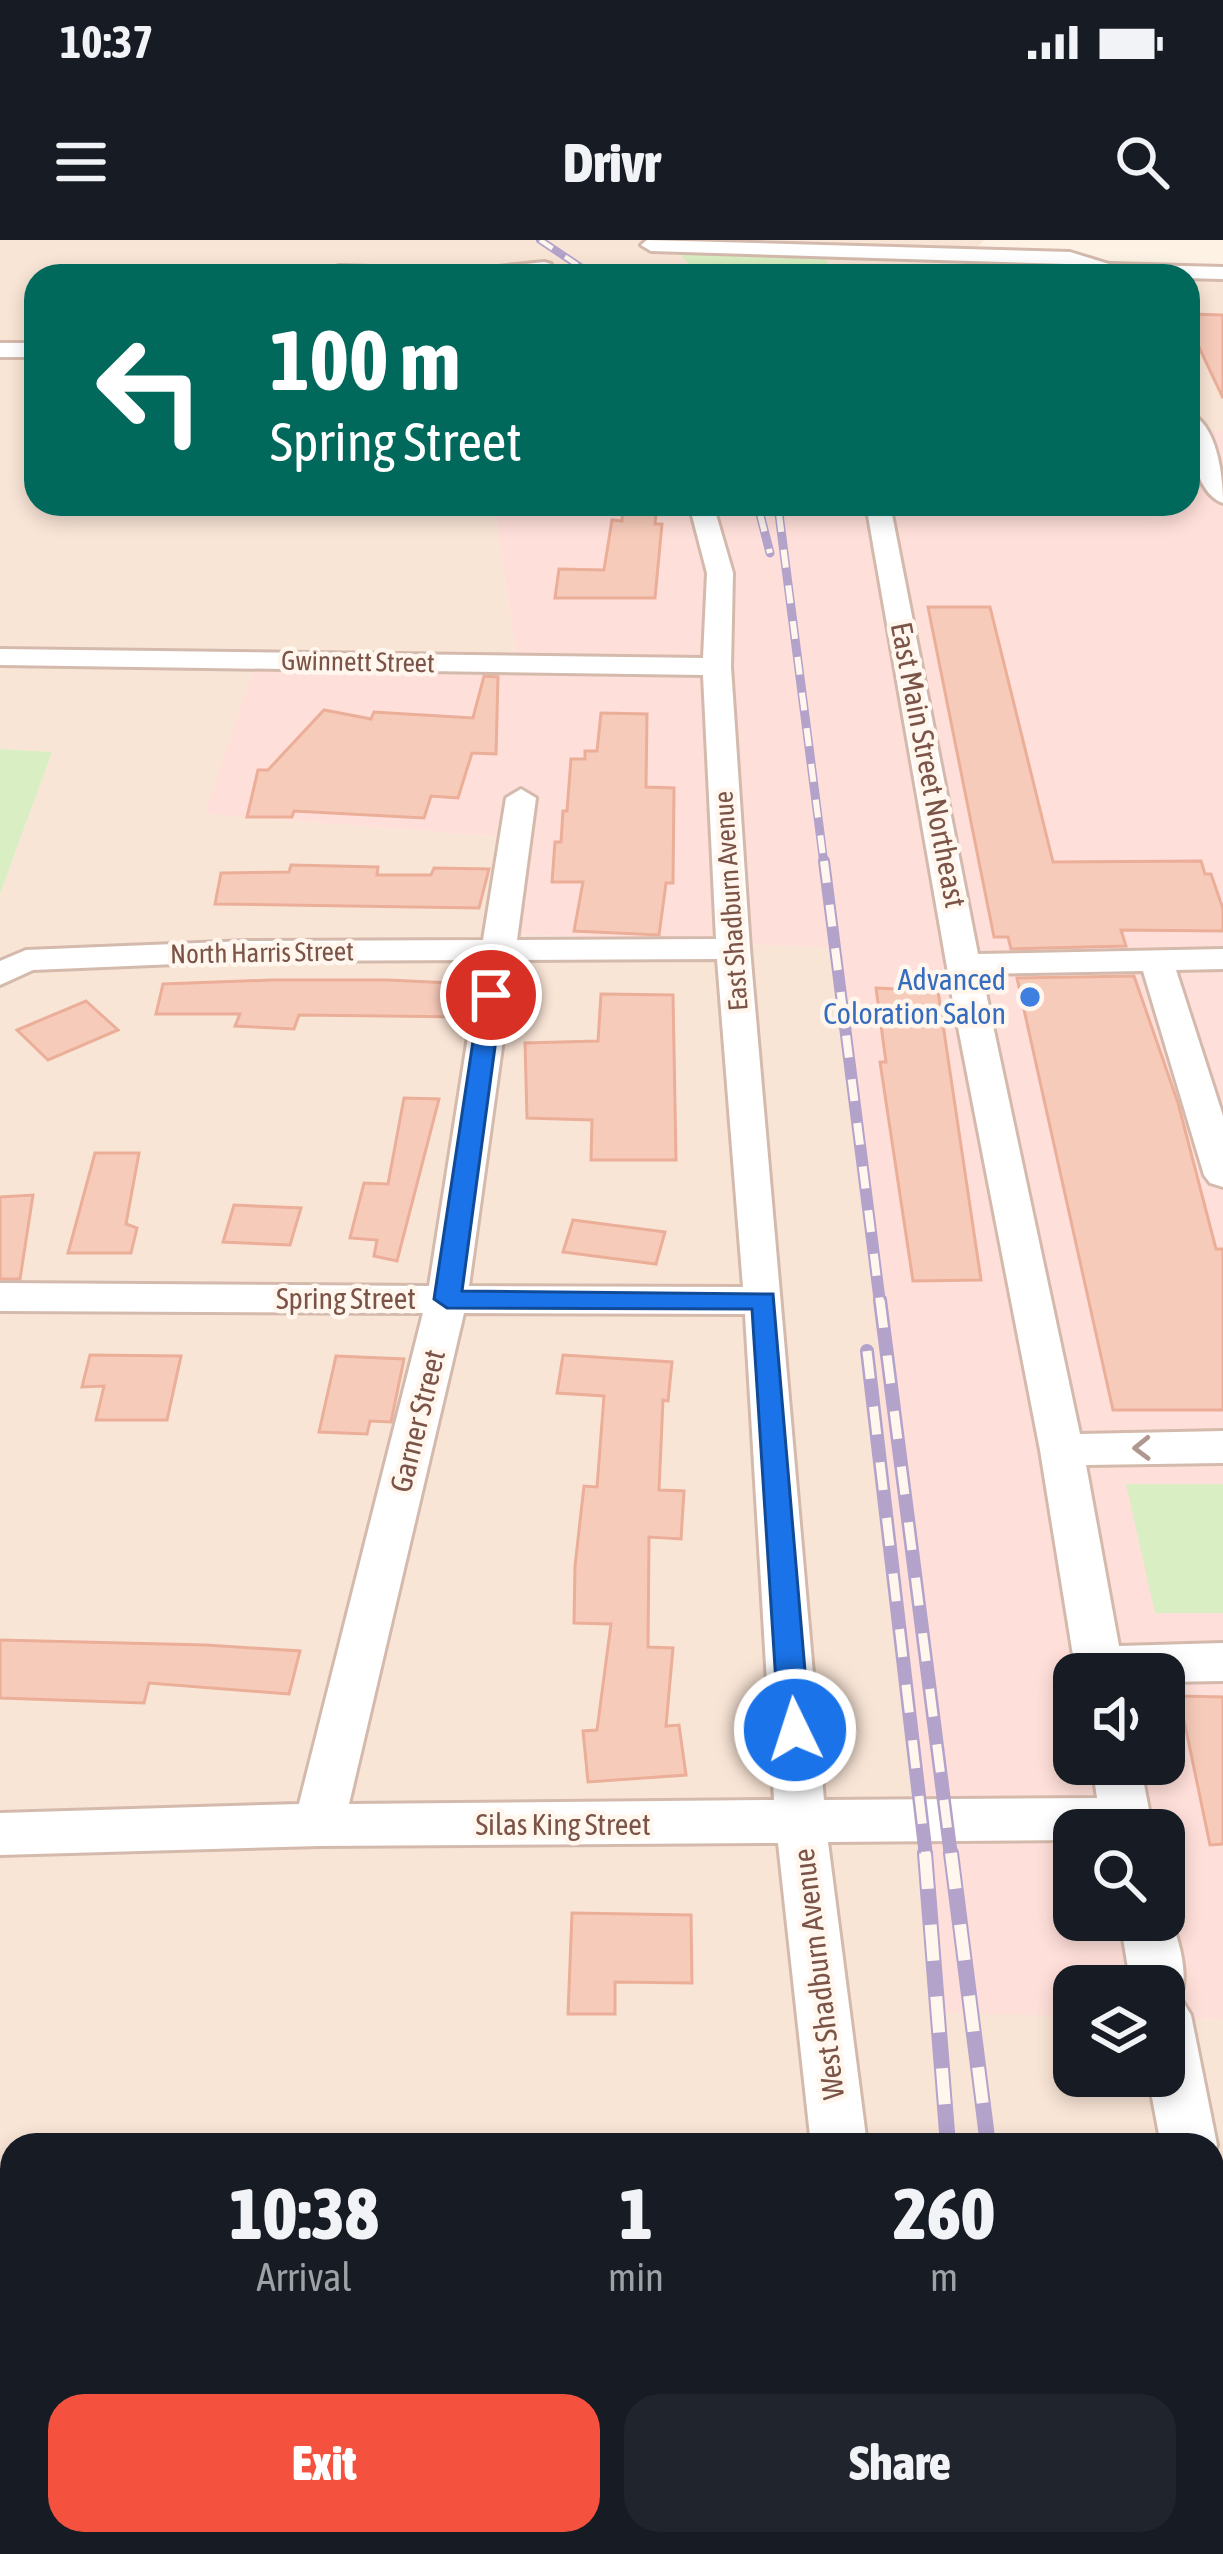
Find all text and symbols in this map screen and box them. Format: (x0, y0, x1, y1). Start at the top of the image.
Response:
text: 10:37 (60, 16, 154, 68)
icon: menu (48, 129, 114, 195)
icon: search (1109, 129, 1175, 195)
text: Drivr (563, 132, 660, 193)
icon: left (72, 312, 228, 468)
text: 100 m (270, 312, 460, 408)
text: Spring Street (270, 411, 522, 472)
street label: East Main Street Northeast (885, 619, 973, 910)
street label: Gwinnett Street (281, 645, 435, 678)
street label: East Shadburn Avenue (707, 790, 754, 1012)
street label: North Harris Street (170, 935, 354, 970)
pin (440, 944, 542, 1046)
icon: arrive (458, 962, 524, 1028)
place label: Advanced Coloration Salon (823, 962, 1006, 1030)
marker: Advanced Coloration Salon (1017, 984, 1043, 1010)
street label: Spring Street (276, 1281, 416, 1315)
street label: Garner Street (383, 1346, 451, 1496)
one-way arrow (1132, 1435, 1151, 1461)
map controls (1053, 1653, 1185, 2097)
button: sound (1053, 1653, 1185, 1785)
position arrow (732, 1667, 858, 1793)
street label: Silas King Street (475, 1807, 651, 1841)
button: search (1053, 1809, 1185, 1941)
street label: West Shadburn Avenue (786, 1847, 850, 2101)
button: layers (1053, 1965, 1185, 2097)
text: 10:38 (229, 2172, 379, 2254)
text: 1 (619, 2172, 653, 2254)
text: 260 (893, 2172, 995, 2254)
text: Arrival (256, 2255, 352, 2299)
text: min (608, 2255, 664, 2299)
text: m (930, 2255, 958, 2299)
button: Exit (48, 2394, 600, 2532)
button: Share (624, 2394, 1176, 2532)

